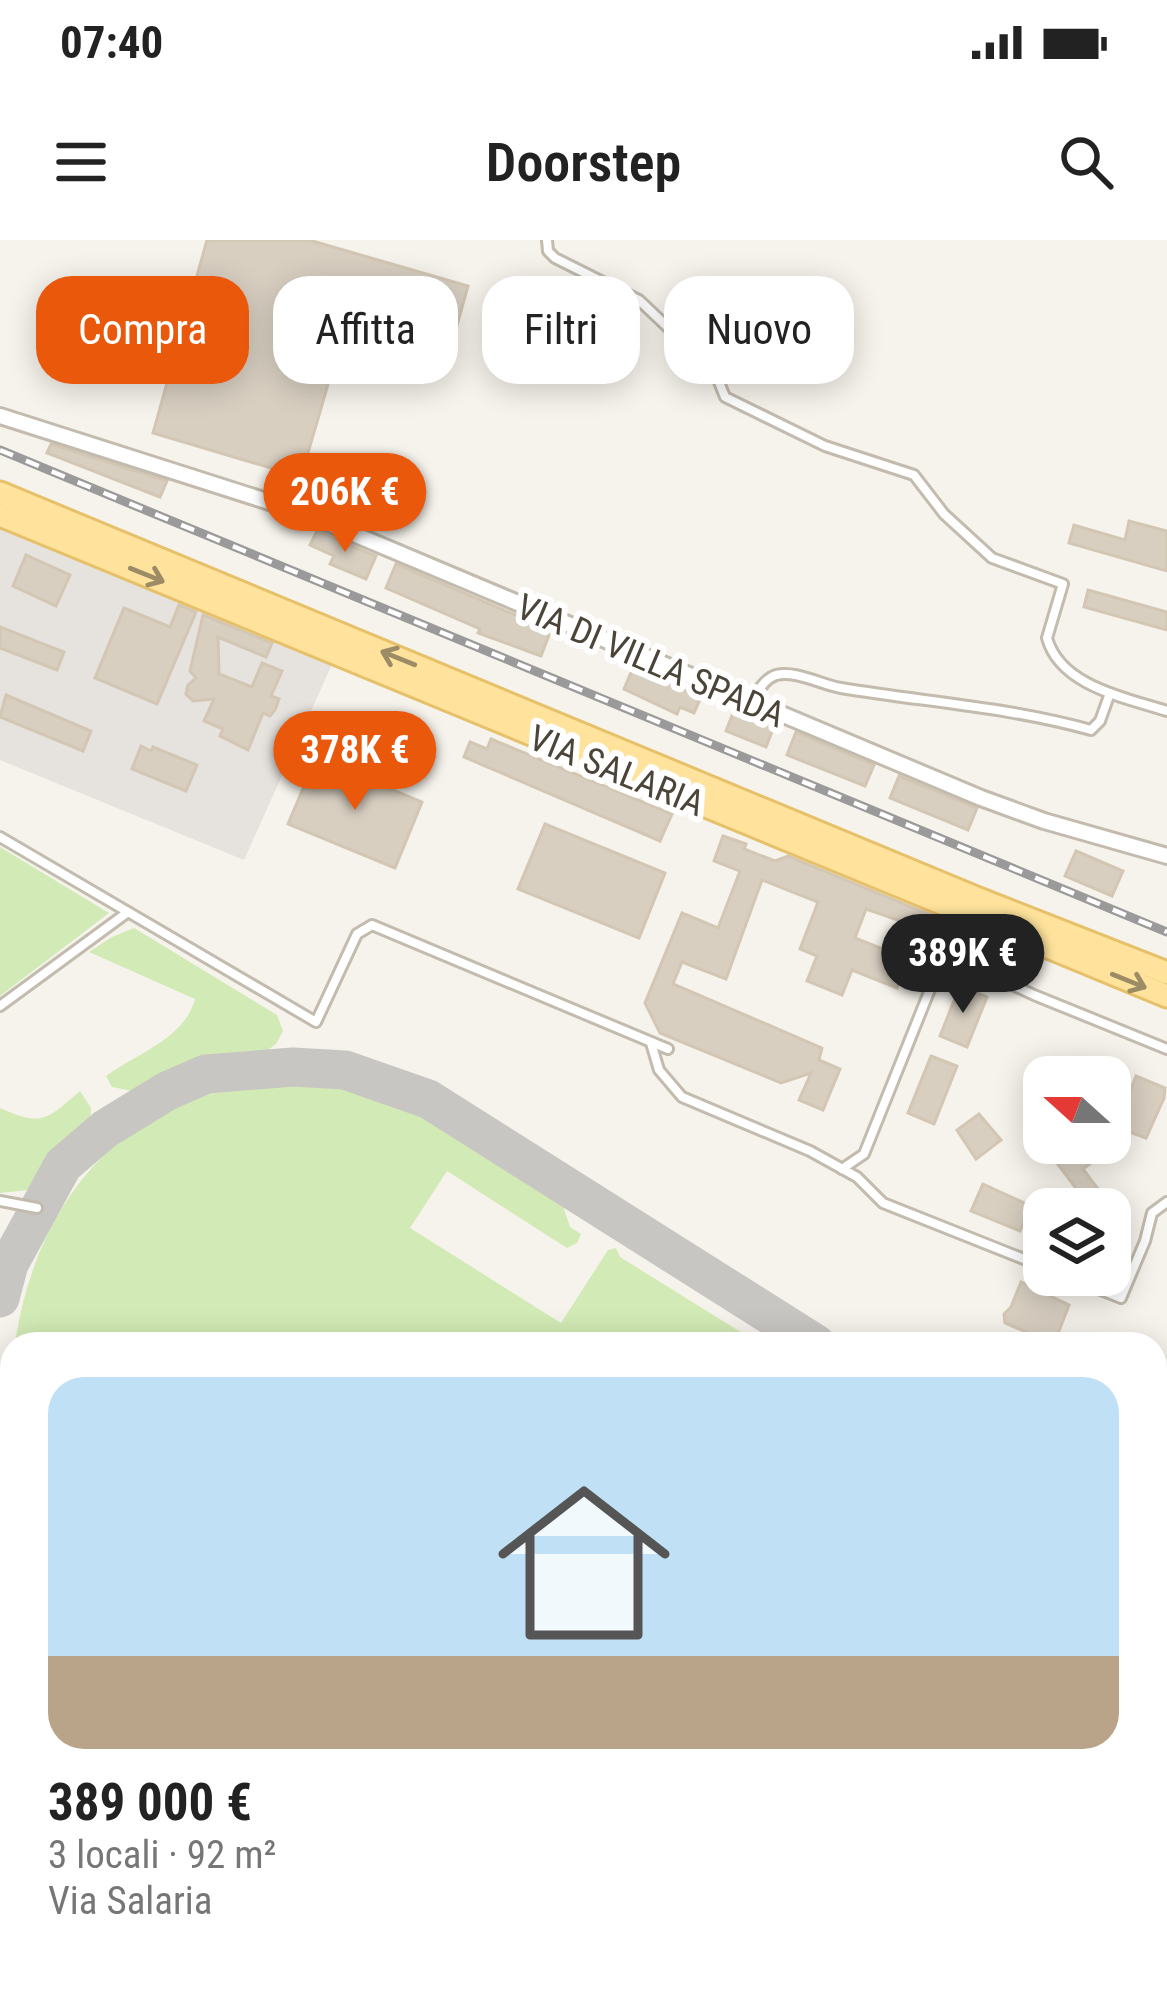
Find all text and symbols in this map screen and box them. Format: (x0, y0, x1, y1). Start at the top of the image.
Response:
text: 07:40 (60, 16, 163, 69)
icon: menu (48, 129, 114, 195)
icon: search (1053, 129, 1119, 195)
text: Doorstep (486, 131, 681, 194)
chip: Compra (36, 276, 249, 384)
chip: Affitta (273, 276, 458, 384)
chip: Filtri (482, 276, 640, 384)
chip: Nuovo (664, 276, 854, 384)
pin: 206K € (247, 453, 443, 555)
text: 206K € (290, 469, 400, 515)
one-way arrow (128, 566, 165, 587)
street label: VIA DI VILLA SPADA (510, 586, 791, 736)
one-way arrow (380, 646, 417, 667)
pin: 378K € (257, 711, 453, 813)
street label: VIA SALARIA (523, 717, 711, 825)
text: 378K € (300, 727, 410, 773)
pin: 389K € (865, 914, 1061, 1016)
text: 389K € (908, 930, 1018, 976)
one-way arrow (1109, 972, 1146, 993)
north arrow (1023, 1056, 1131, 1164)
map controls (1023, 1056, 1131, 1296)
button: layers (1023, 1188, 1131, 1296)
icon: home (476, 1455, 692, 1671)
text: 389 000 € (48, 1773, 252, 1832)
text: 3 locali · 92 m² (48, 1832, 276, 1878)
text: Via Salaria (48, 1878, 213, 1924)

